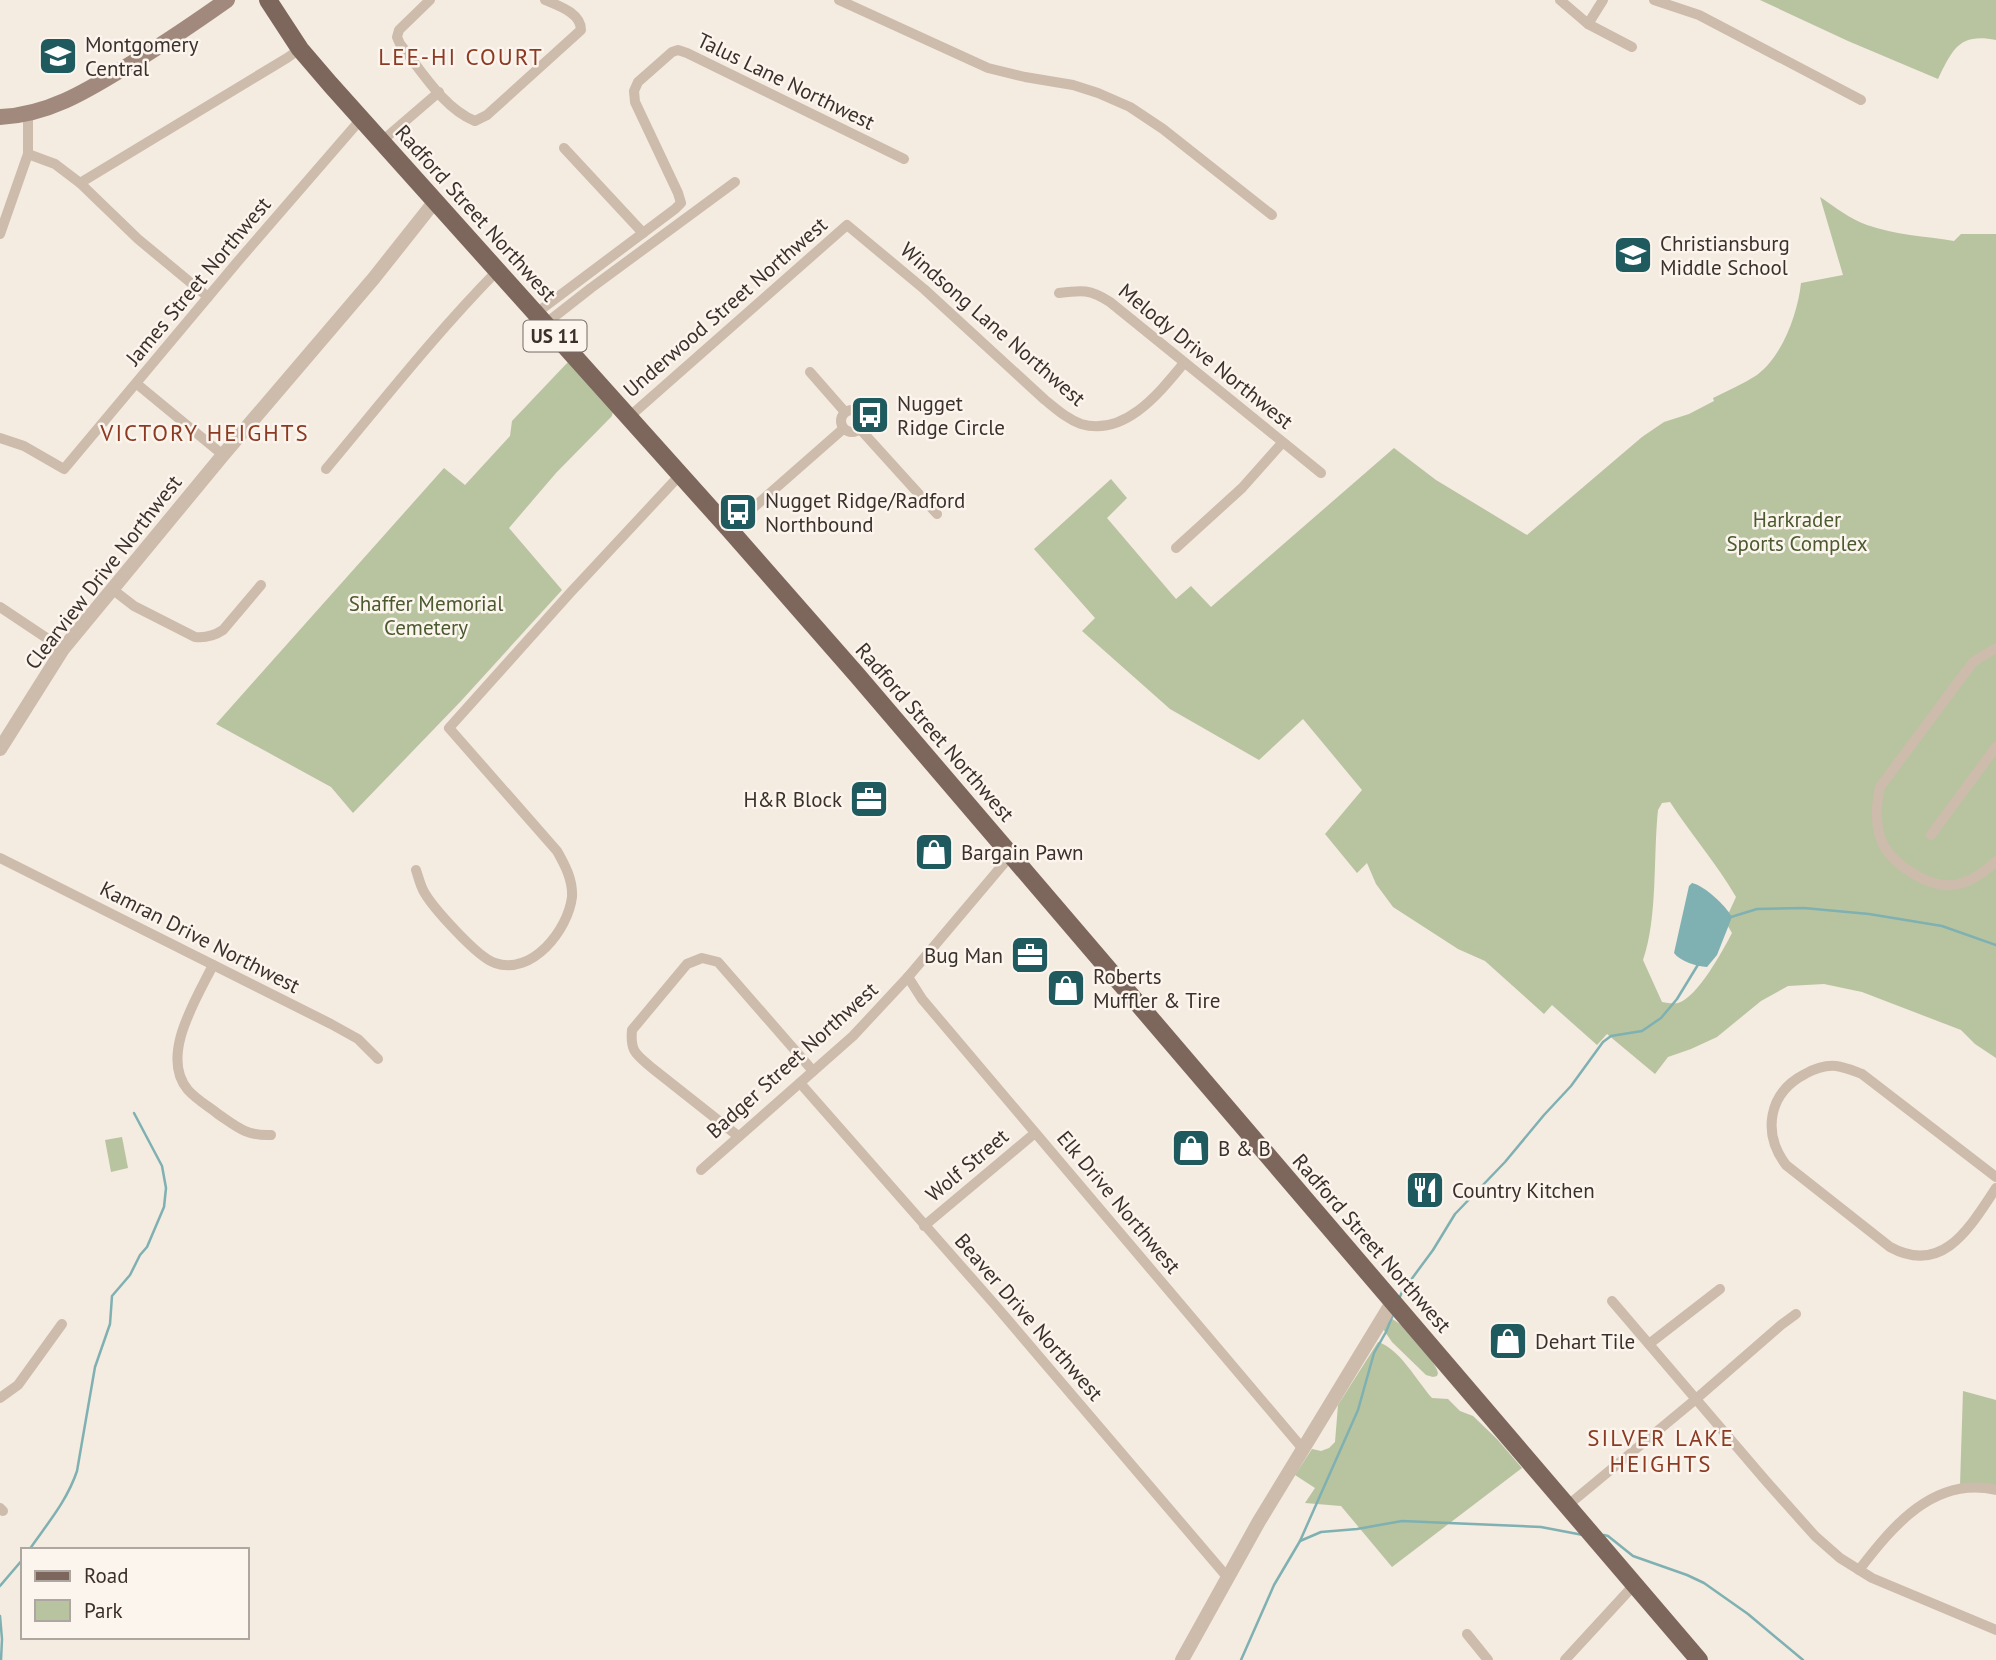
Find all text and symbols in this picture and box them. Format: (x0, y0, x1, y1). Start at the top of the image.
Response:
street label: Talus Lane Northwest (693, 26, 879, 136)
place label: Montgomery Central (85, 31, 199, 82)
school or university icon: Montgomery Central (37, 35, 79, 77)
district label: LEE-HI COURT (378, 42, 544, 71)
street label: Radford Street Northwest (389, 119, 563, 307)
street label: James Street Northwest (119, 191, 276, 371)
street label: Underwood Street Northwest (617, 211, 833, 403)
place label: Christiansburg Middle School (1660, 230, 1790, 281)
school or university icon: Christiansburg Middle School (1612, 234, 1654, 276)
street label: Windsong Lane Northwest (895, 236, 1091, 412)
street label: Melody Drive Northwest (1113, 277, 1299, 435)
road number: US 11 (524, 320, 586, 352)
place label: Nugget Ridge Circle (897, 390, 1005, 441)
bus stop icon: Nugget Ridge Circle (849, 394, 891, 436)
district label: VICTORY HEIGHTS (99, 418, 310, 447)
street label: Clearview Drive Northwest (19, 469, 187, 675)
place label: Nugget Ridge/Radford Northbound (765, 487, 965, 538)
bus stop icon: Nugget Ridge/Radford Northbound (717, 491, 759, 533)
park label: Harkrader Sports Complex (1726, 506, 1868, 557)
park label: Shaffer Memorial Cemetery (349, 590, 503, 641)
street label: Radford Street Northwest (850, 637, 1020, 827)
office icon: H&R Block (848, 778, 890, 820)
place label: H&R Block (744, 786, 842, 813)
shop icon: Bargain Pawn (913, 831, 955, 873)
place label: Bargain Pawn (961, 839, 1084, 866)
street label: Kamran Drive Northwest (96, 875, 304, 999)
office icon: Bug Man (1009, 934, 1051, 976)
place label: Bug Man (924, 942, 1003, 969)
place label: Roberts Muffler & Tire (1093, 963, 1220, 1014)
shop icon: Roberts Muffler & Tire (1045, 967, 1087, 1009)
street label: Badger Street Northwest (701, 976, 883, 1144)
street label: Wolf Street (920, 1123, 1014, 1207)
street label: Elk Drive Northwest (1051, 1125, 1187, 1279)
shop icon: B & B (1170, 1127, 1212, 1169)
place label: B & B (1218, 1135, 1271, 1162)
street label: Radford Street Northwest (1287, 1148, 1457, 1338)
restaurant icon: Country Kitchen (1404, 1169, 1446, 1211)
place label: Country Kitchen (1452, 1177, 1595, 1204)
street label: Beaver Drive Northwest (949, 1228, 1109, 1406)
shop icon: Dehart Tile (1487, 1320, 1529, 1362)
place label: Dehart Tile (1535, 1328, 1635, 1355)
district label: SILVER LAKE HEIGHTS (1587, 1423, 1735, 1478)
legend (21, 1548, 248, 1639)
text: Road (84, 1562, 128, 1589)
text: Park (84, 1597, 123, 1624)

